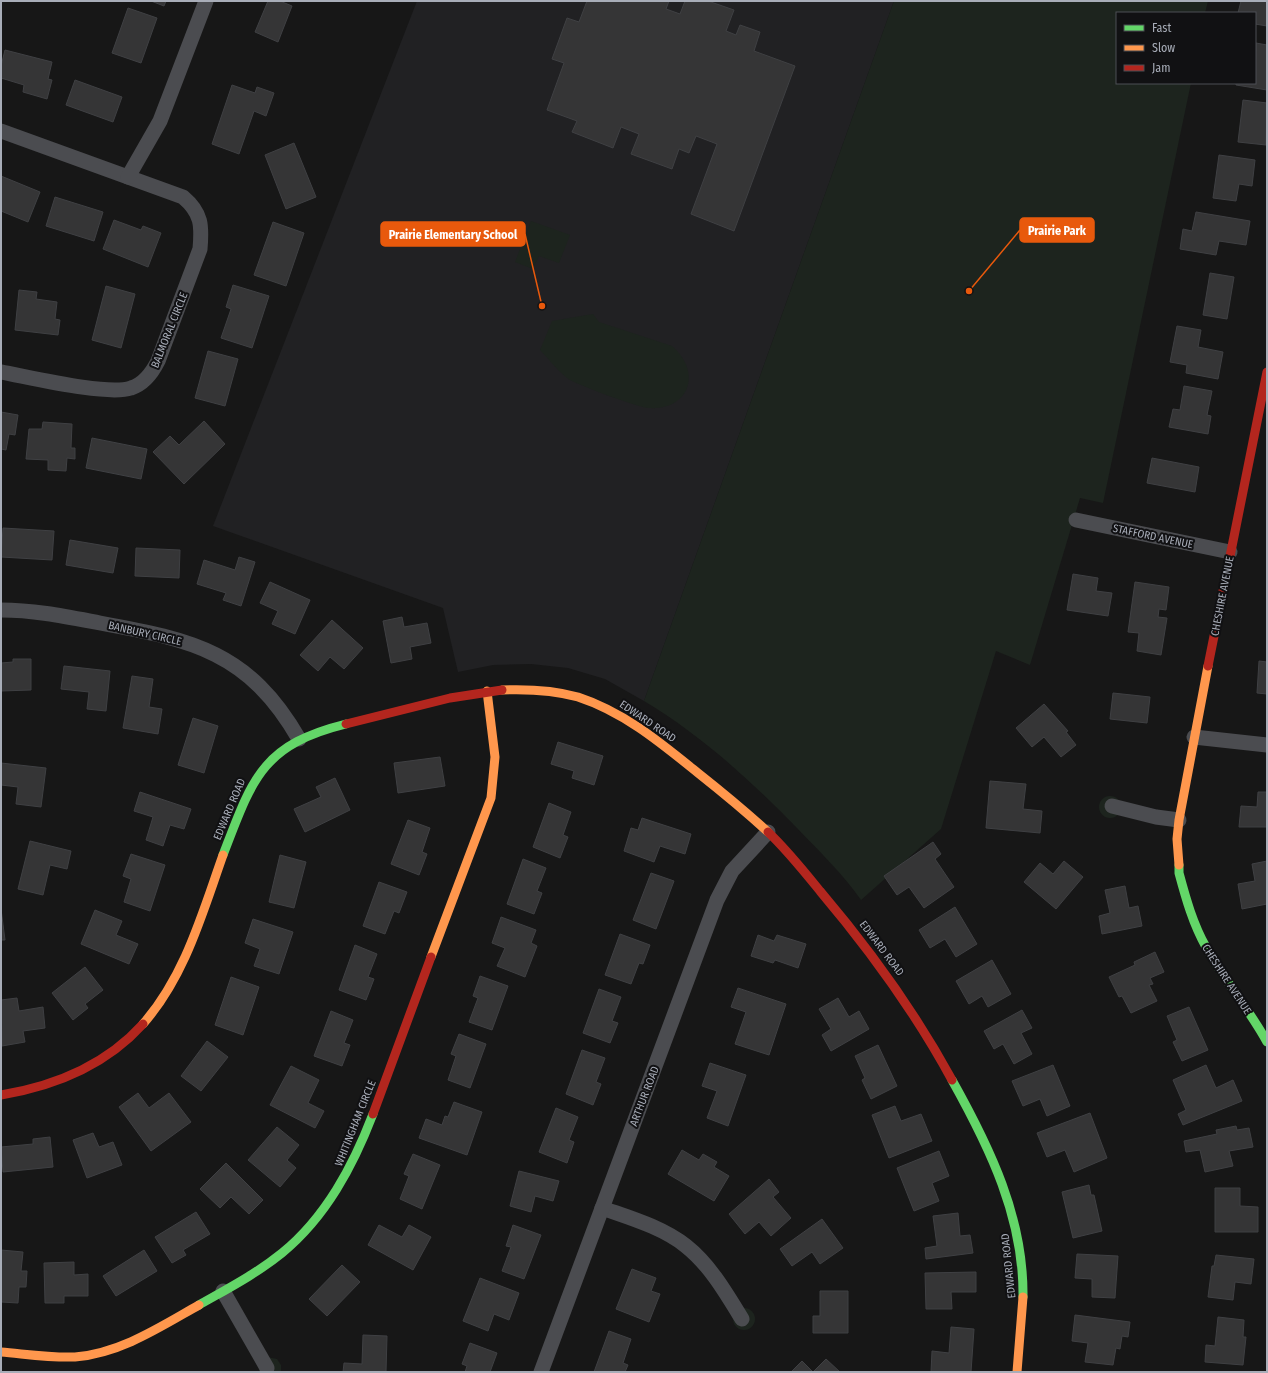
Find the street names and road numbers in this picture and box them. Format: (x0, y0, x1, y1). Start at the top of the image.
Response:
street label: BALMORAL CIRCLE (148, 290, 191, 370)
street label: STAFFORD AVENUE (1112, 522, 1194, 551)
street label: CHESHIRE AVENUE (1208, 555, 1237, 637)
street label: BANBURY CIRCLE (107, 619, 183, 648)
street label: EDWARD ROAD (617, 698, 678, 745)
street label: EDWARD ROAD (211, 777, 248, 842)
street label: EDWARD ROAD (857, 918, 906, 978)
street label: CHESHIRE AVENUE (1199, 942, 1254, 1017)
street label: ARTHUR ROAD (627, 1064, 662, 1128)
street label: WHITINGHAM CIRCLE (332, 1078, 379, 1168)
street label: EDWARD ROAD (999, 1233, 1018, 1299)

